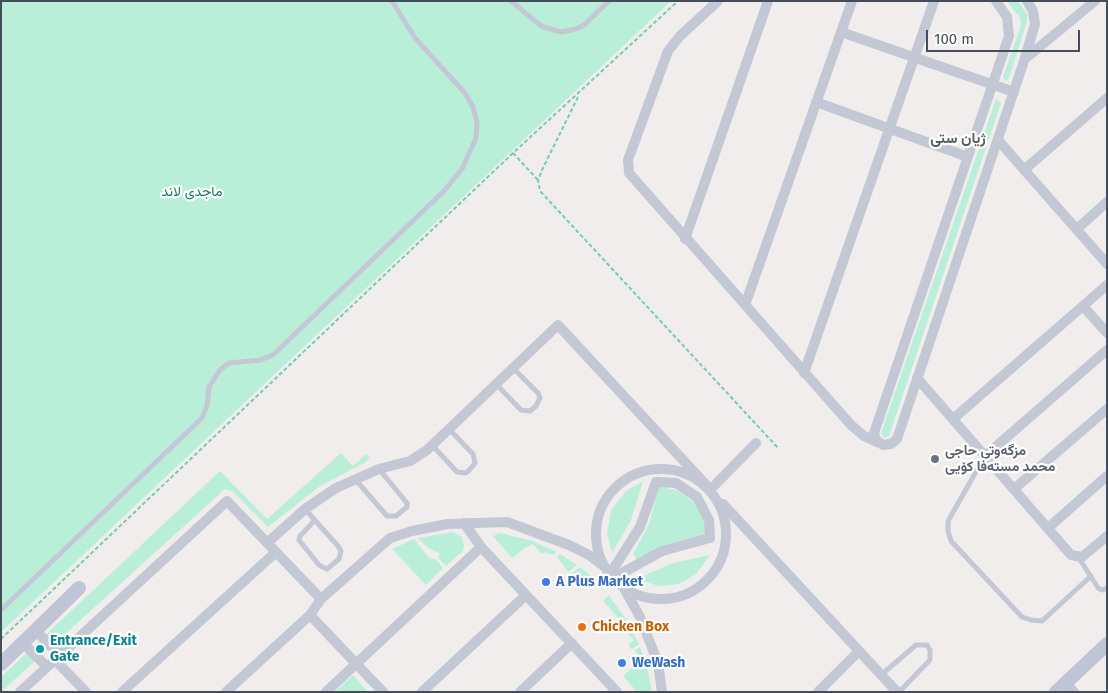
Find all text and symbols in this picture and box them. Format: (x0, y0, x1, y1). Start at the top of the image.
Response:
scale bar (928, 20, 1082, 52)
text: 100 m (934, 30, 974, 48)
district label: ژیان ستی (930, 130, 986, 148)
park label: ماجدی لاند (162, 184, 222, 200)
place label: مزگەوتی حاجی محمد مستەفا کۆیی (945, 443, 1055, 476)
marker: مزگەوتی حاجی محمد مستەفا کۆیی (929, 453, 941, 465)
place label: A Plus Market (556, 574, 643, 590)
marker: A Plus Market (540, 576, 552, 588)
place label: Chicken Box (592, 619, 669, 635)
marker: Chicken Box (576, 621, 588, 633)
place label: Entrance/Exit Gate (50, 633, 137, 666)
marker: Entrance/Exit Gate (34, 643, 46, 655)
place label: WeWash (632, 655, 685, 671)
marker: WeWash (616, 657, 628, 669)

